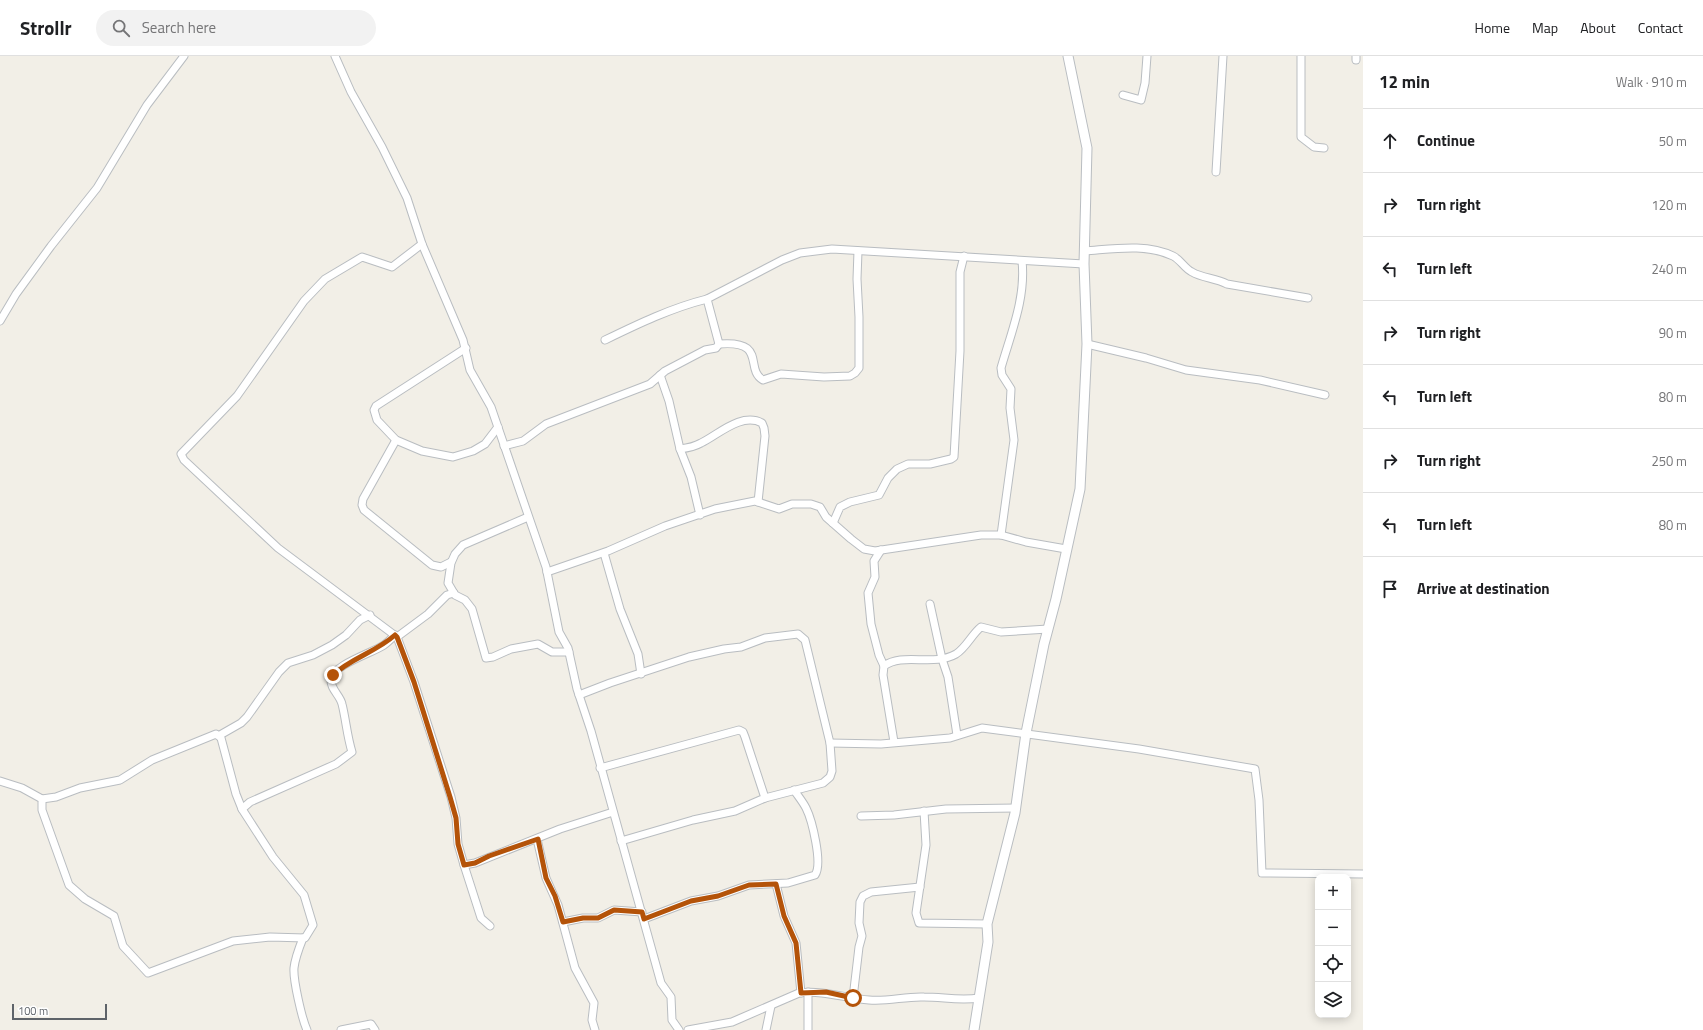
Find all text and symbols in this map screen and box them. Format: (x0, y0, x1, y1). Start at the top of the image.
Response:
search box (96, 10, 376, 46)
text: Strollr (20, 13, 72, 42)
text: Search here (142, 16, 216, 39)
icon: search (110, 17, 132, 39)
text: Home (1475, 17, 1510, 38)
text: Map (1532, 17, 1558, 38)
text: About (1580, 17, 1616, 38)
text: Contact (1638, 17, 1683, 38)
text: 12 min (1379, 69, 1430, 95)
text: Walk · 910 m (1616, 72, 1687, 92)
text: Continue (1417, 129, 1475, 152)
icon: ahead (1379, 130, 1401, 152)
text: 50 m (1659, 131, 1687, 151)
text: Turn right (1417, 193, 1481, 216)
icon: right (1379, 194, 1401, 216)
text: 120 m (1651, 195, 1687, 215)
text: Turn left (1417, 257, 1472, 280)
icon: left (1379, 258, 1401, 280)
text: 240 m (1651, 259, 1687, 279)
text: Turn right (1417, 321, 1481, 344)
icon: right (1379, 322, 1401, 344)
text: 90 m (1659, 323, 1687, 343)
text: Turn left (1417, 385, 1472, 408)
icon: left (1379, 386, 1401, 408)
text: 80 m (1659, 387, 1687, 407)
text: Turn right (1417, 449, 1481, 472)
icon: right (1379, 450, 1401, 472)
text: 250 m (1651, 451, 1687, 471)
text: Turn left (1417, 513, 1472, 536)
icon: left (1379, 514, 1401, 536)
text: 80 m (1659, 515, 1687, 535)
text: Arrive at destination (1417, 577, 1550, 600)
icon: arrive (1379, 578, 1401, 600)
route end (324, 666, 342, 684)
map controls (1315, 874, 1351, 1018)
button: + (1315, 874, 1351, 910)
button: − (1315, 910, 1351, 946)
button: locate (1315, 946, 1351, 982)
button: layers (1315, 982, 1351, 1018)
route start (844, 989, 862, 1007)
scale bar (12, 1002, 107, 1021)
text: 100 m (18, 1003, 48, 1019)

